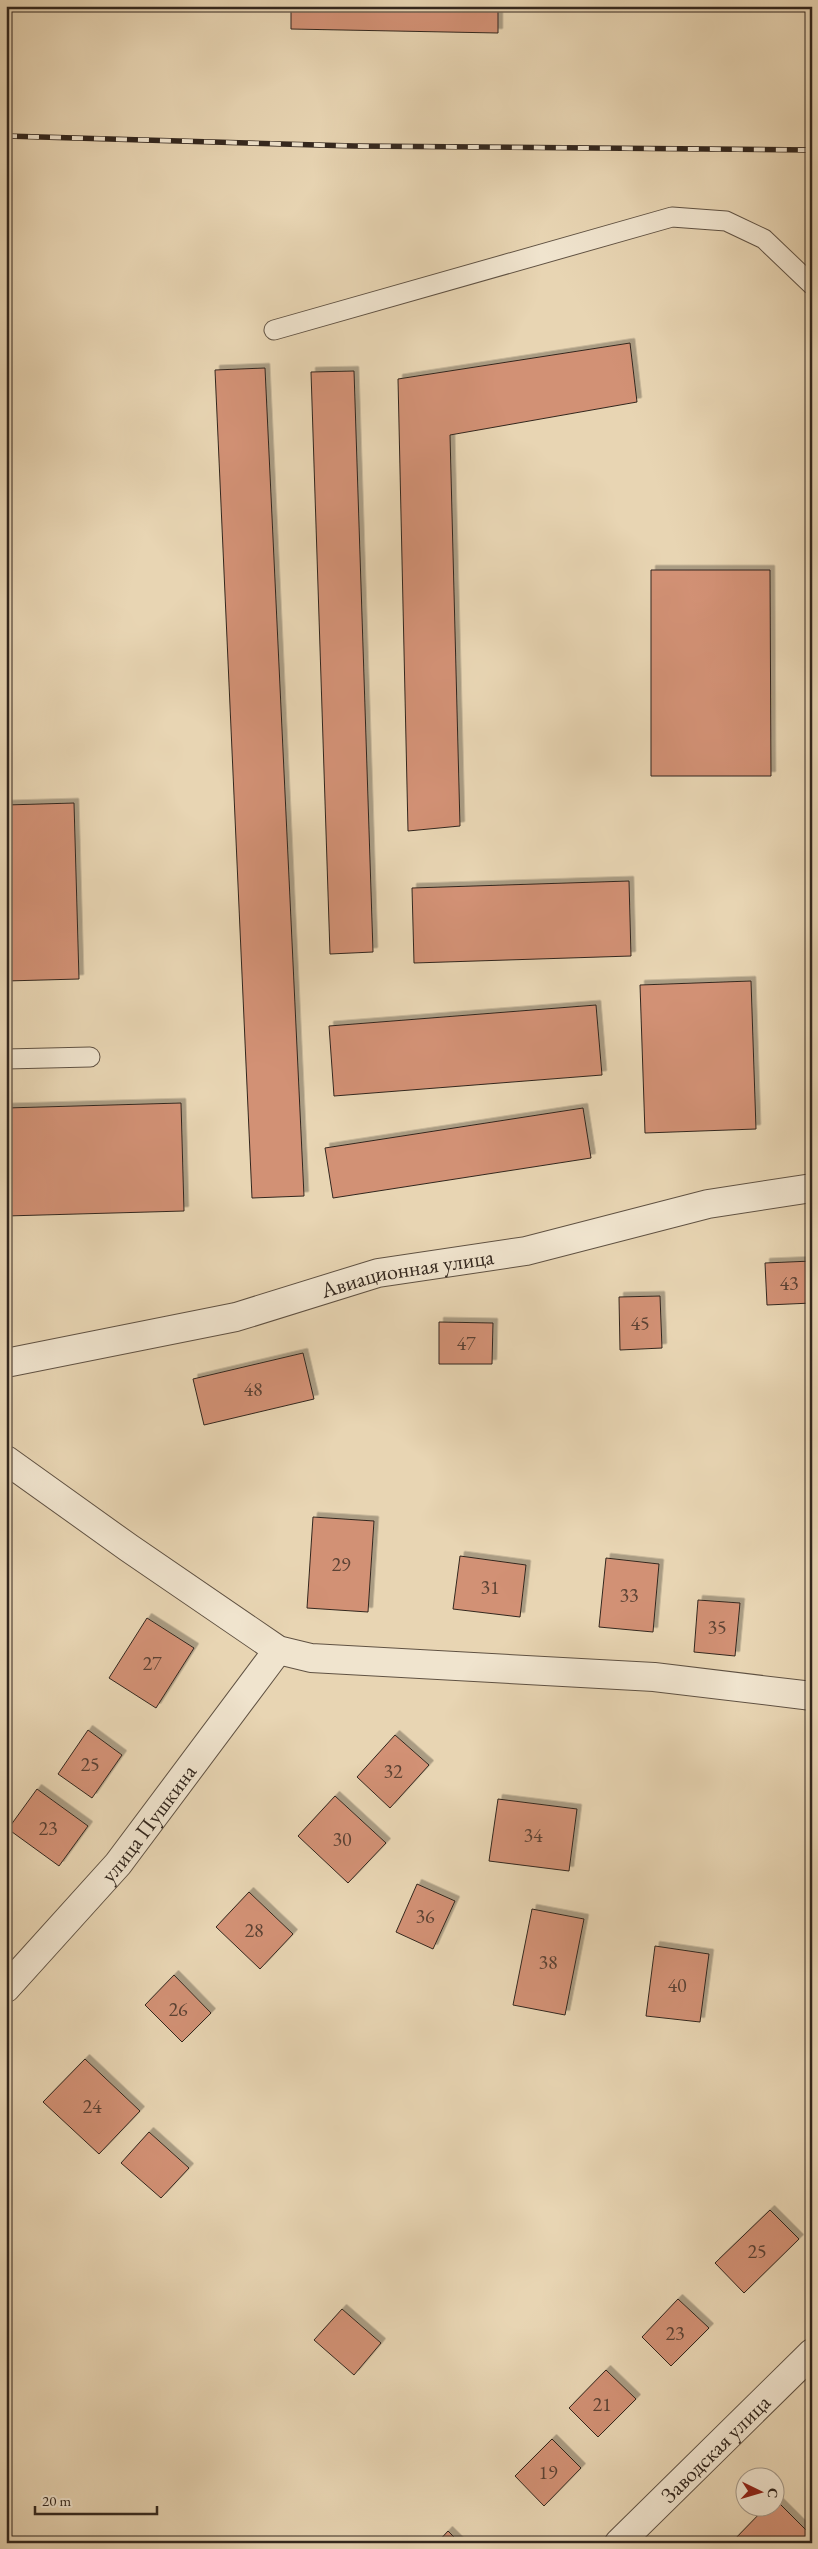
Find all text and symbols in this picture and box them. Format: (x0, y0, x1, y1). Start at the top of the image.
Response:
street label: Авиационная улица (316, 1241, 496, 1305)
house number: 43 (779, 1270, 799, 1296)
house number: 45 (630, 1310, 650, 1336)
house number: 47 (456, 1330, 476, 1356)
house number: 48 (243, 1376, 263, 1402)
house number: 29 (331, 1551, 351, 1577)
house number: 31 (480, 1574, 500, 1600)
house number: 33 (619, 1582, 639, 1608)
house number: 35 (707, 1614, 727, 1640)
house number: 27 (142, 1650, 162, 1676)
house number: 25 (80, 1751, 100, 1777)
street label: улица Пушкина (94, 1758, 203, 1888)
house number: 32 (383, 1758, 403, 1784)
house number: 23 (38, 1815, 58, 1841)
house number: 34 (523, 1822, 543, 1848)
house number: 30 (332, 1826, 352, 1852)
house number: 36 (415, 1903, 435, 1929)
house number: 28 (244, 1917, 264, 1943)
house number: 38 (538, 1949, 558, 1975)
house number: 40 (667, 1972, 687, 1998)
house number: 26 (168, 1996, 188, 2022)
house number: 24 (82, 2093, 102, 2119)
house number: 25 (747, 2238, 767, 2264)
house number: 23 (665, 2320, 685, 2346)
street label: Заводская улица (654, 2388, 776, 2509)
house number: 21 (592, 2391, 612, 2417)
house number: 19 (538, 2459, 558, 2485)
north arrow (736, 2466, 786, 2516)
scale bar (35, 2484, 158, 2516)
text: С (764, 2487, 782, 2499)
text: 20 m (42, 2491, 71, 2510)

